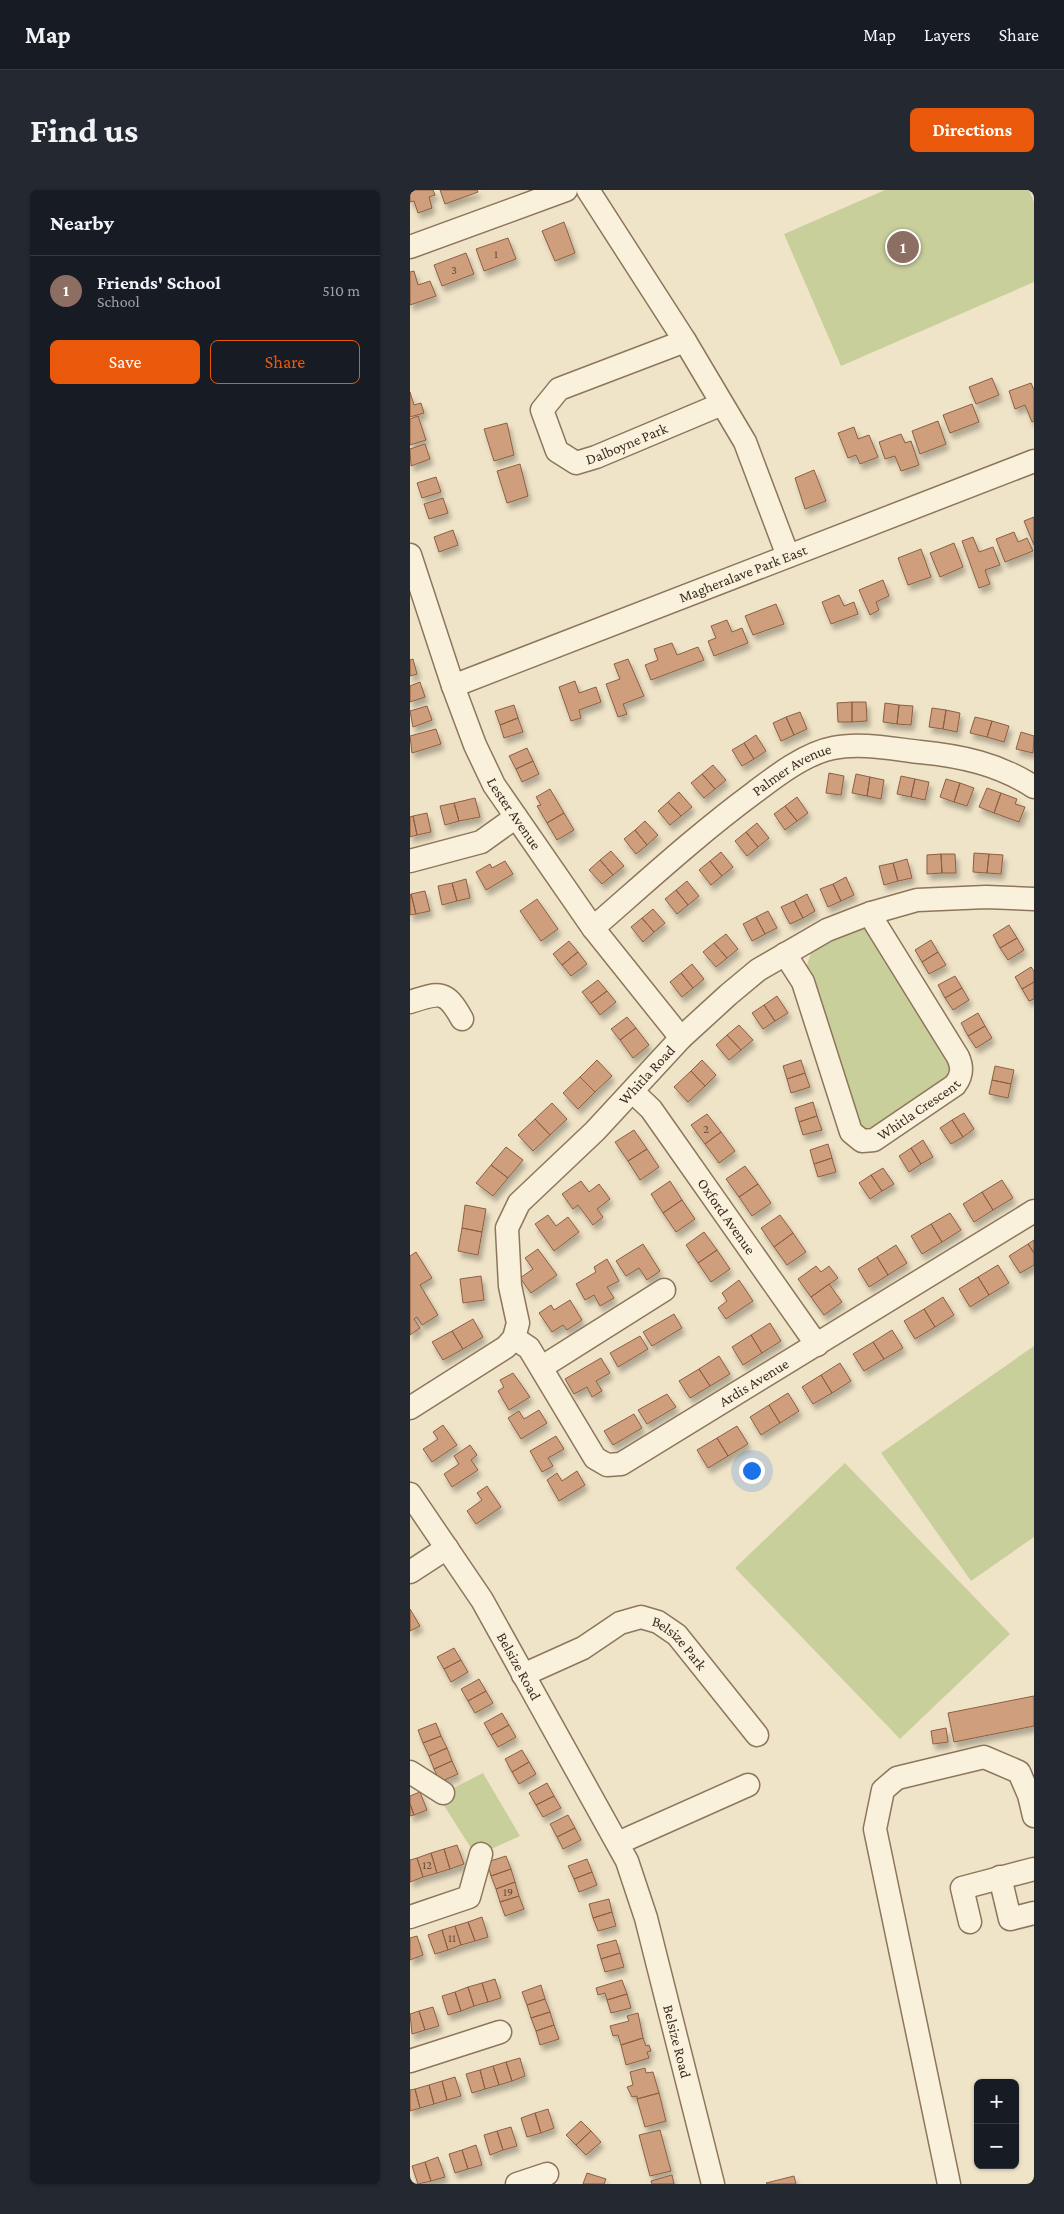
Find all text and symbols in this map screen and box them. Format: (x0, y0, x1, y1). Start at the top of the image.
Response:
text: Map (25, 21, 71, 48)
text: Map (863, 25, 896, 45)
text: Layers (924, 25, 971, 45)
text: Share (999, 25, 1039, 45)
button: Directions (910, 108, 1034, 152)
text: Find us (30, 111, 138, 150)
text: Nearby (50, 211, 114, 235)
pin: 1 (887, 228, 919, 266)
house number: 1 (494, 247, 498, 261)
house number: 3 (451, 263, 457, 277)
text: Friends' School (97, 272, 221, 293)
text: 1 (63, 282, 69, 299)
text: 510 m (322, 282, 360, 299)
text: School (97, 293, 140, 310)
button: Save (50, 340, 200, 384)
button: Share (210, 340, 360, 384)
street label: Dalboyne Park (584, 420, 671, 468)
street label: Magheralave Park East (677, 541, 810, 606)
street label: Palmer Avenue (749, 741, 833, 799)
street label: Lester Avenue (484, 775, 545, 853)
street label: Whitla Road (616, 1042, 678, 1108)
street label: Whitla Crescent (874, 1076, 965, 1143)
house number: 2 (703, 1122, 709, 1136)
street label: Oxford Avenue (694, 1175, 759, 1258)
street label: Ardis Avenue (716, 1355, 792, 1410)
your location (739, 1458, 765, 1484)
street label: Belsize Park (650, 1613, 710, 1674)
street label: Belsize Road (494, 1630, 544, 1703)
house number: 12 (422, 1858, 432, 1872)
house number: 19 (503, 1885, 513, 1899)
house number: 11 (448, 1931, 456, 1945)
street label: Belsize Road (660, 2003, 694, 2080)
map controls (974, 2079, 1019, 2169)
button: + (974, 2079, 1019, 2124)
button: − (974, 2124, 1019, 2169)

